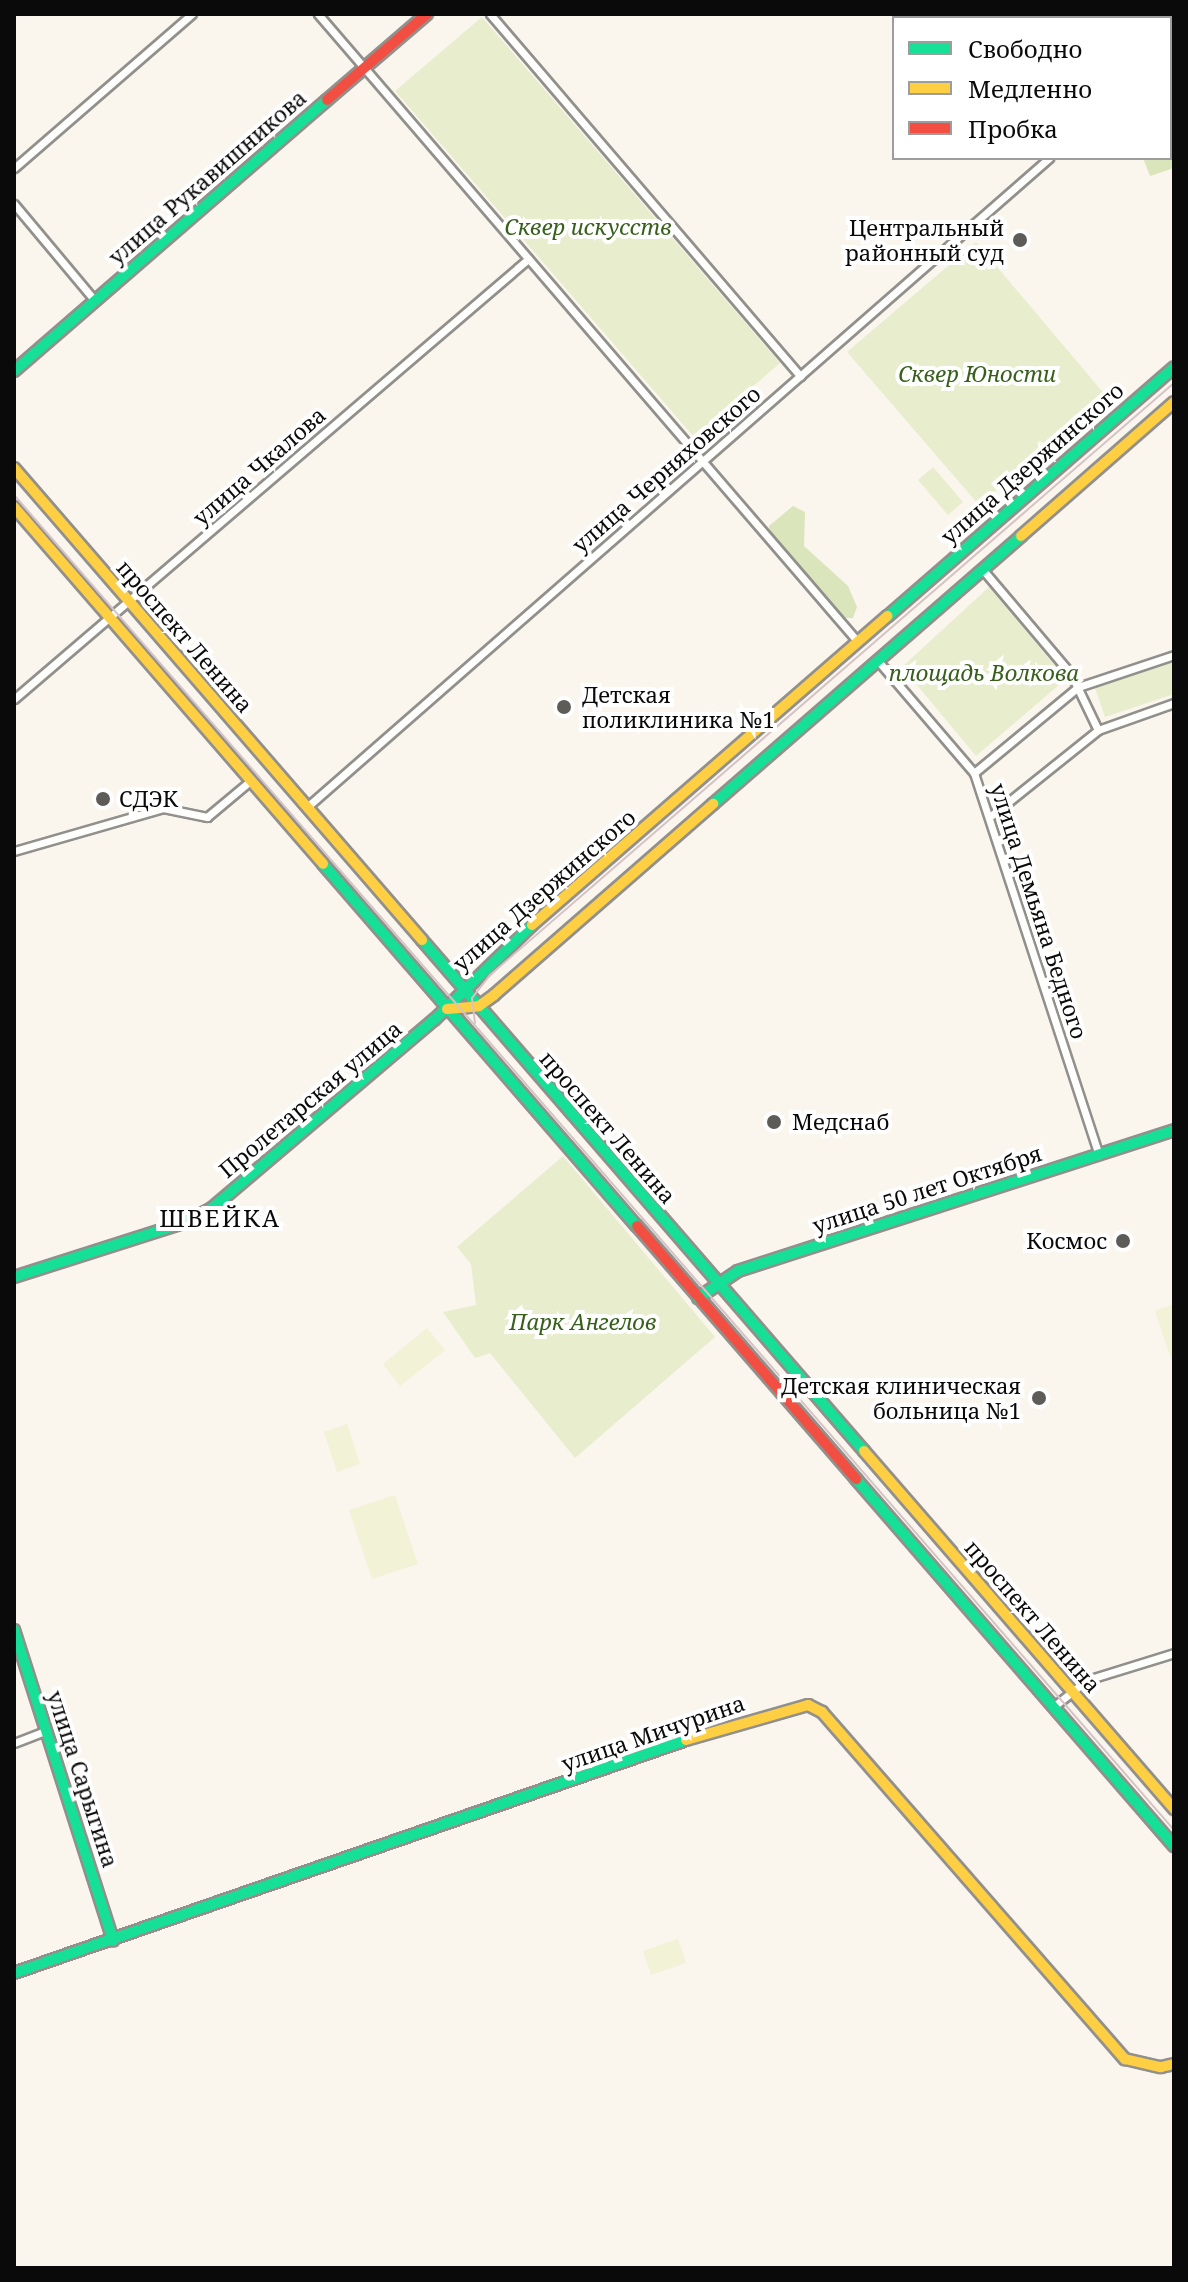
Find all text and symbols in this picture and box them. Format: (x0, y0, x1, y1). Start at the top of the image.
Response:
legend (892, 16, 1172, 160)
text: Свободно (968, 32, 1082, 65)
text: Медленно (968, 72, 1092, 105)
street label: улица Рукавишникова (103, 84, 311, 270)
text: Пробка (968, 112, 1058, 145)
park label: Сквер искусств (504, 214, 672, 240)
place label: Центральный районный суд (845, 214, 1004, 266)
marker: Центральный районный суд (1011, 231, 1029, 249)
park label: Сквер Юности (898, 361, 1056, 387)
street label: улица Дзержинского (935, 377, 1129, 549)
street label: улица Черняховского (567, 380, 765, 558)
street label: улица Чкалова (187, 401, 331, 531)
street label: проспект Ленина (112, 554, 258, 718)
park label: площадь Волкова (889, 660, 1079, 686)
place label: Детская поликлиника №1 (582, 681, 775, 732)
marker: Детская поликлиника №1 (553, 696, 575, 718)
street label: улица Демьяна Бедного (985, 780, 1093, 1042)
place label: СДЭК (119, 786, 178, 812)
marker: СДЭК (94, 790, 112, 808)
street label: улица Дзержинского (447, 804, 641, 976)
street label: Пролетарская улица (213, 1015, 407, 1183)
street label: проспект Ленина (535, 1045, 681, 1209)
place label: Медснаб (792, 1109, 889, 1135)
marker: Медснаб (763, 1111, 785, 1133)
street label: улица 50 лет Октября (809, 1139, 1045, 1239)
district label: ШВЕЙКА (159, 1204, 281, 1232)
place label: Космос (1026, 1228, 1107, 1254)
marker: Космос (1114, 1232, 1132, 1250)
park label: Парк Ангелов (509, 1309, 657, 1335)
place label: Детская клиническая больница №1 (781, 1372, 1021, 1424)
marker: Детская клиническая больница №1 (1028, 1387, 1050, 1409)
street label: проспект Ленина (960, 1534, 1106, 1698)
street label: улица Сарыгина (42, 1687, 124, 1871)
street label: улица Мичурина (558, 1689, 748, 1777)

